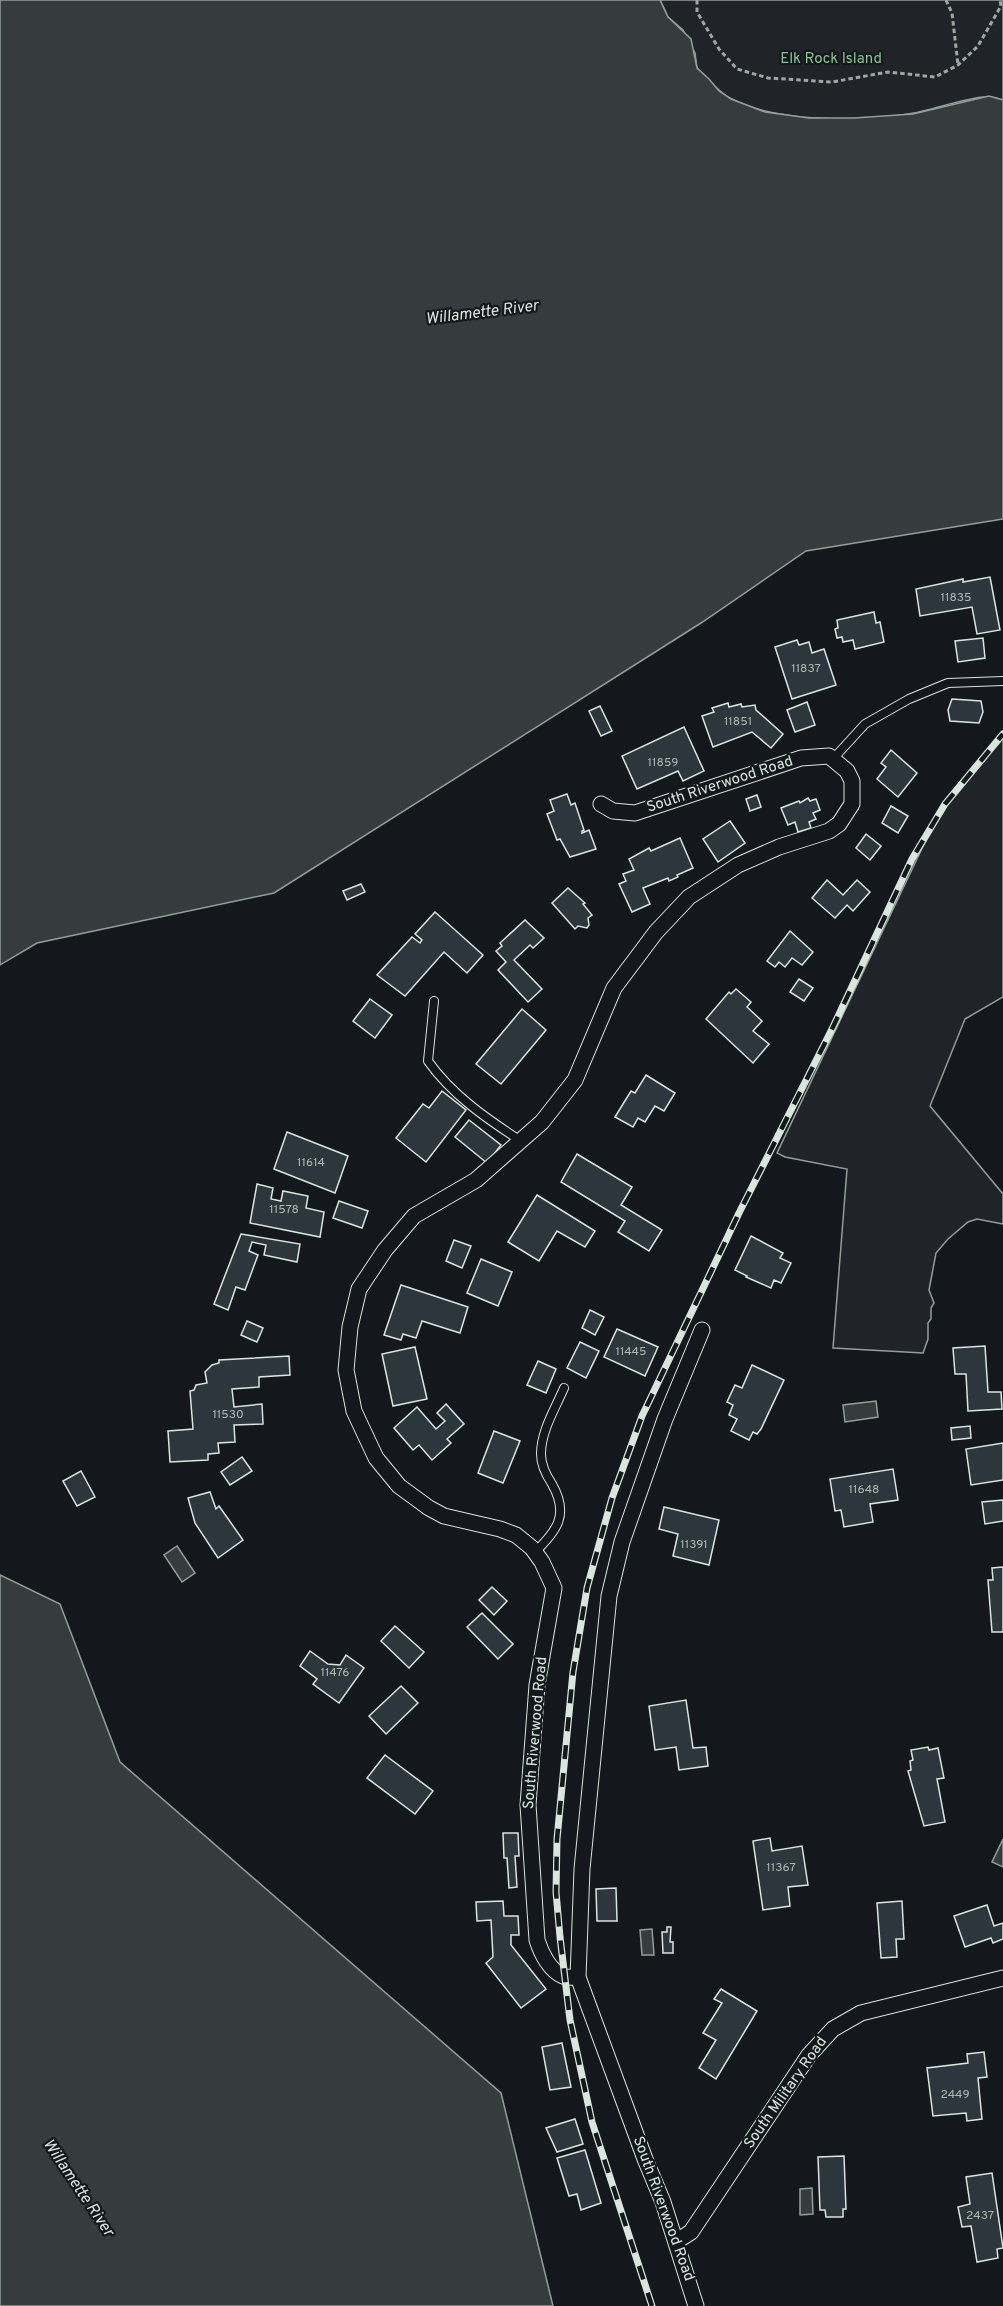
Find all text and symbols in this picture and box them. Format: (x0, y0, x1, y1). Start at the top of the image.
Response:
park label: Elk Rock Island (780, 50, 882, 69)
water label: Willamette River (425, 296, 541, 330)
house number: 11835 (941, 590, 971, 606)
house number: 11837 (791, 661, 821, 677)
house number: 11851 (724, 714, 752, 730)
street label: South Riverwood Road (644, 752, 796, 818)
house number: 11859 (648, 755, 678, 771)
house number: 11614 (297, 1155, 325, 1171)
house number: 11578 (269, 1202, 299, 1218)
house number: 11445 (615, 1344, 647, 1360)
house number: 11530 (212, 1407, 244, 1423)
house number: 11648 (849, 1482, 879, 1498)
house number: 11391 (680, 1537, 708, 1553)
street label: South Riverwood Road (520, 1656, 552, 1810)
house number: 11476 (321, 1665, 349, 1681)
house number: 11367 (766, 1860, 796, 1876)
street label: South Military Road (740, 2033, 832, 2153)
house number: 2449 (940, 2087, 970, 2103)
street label: South Riverwood Road (628, 2134, 698, 2284)
water label: Willamette River (38, 2135, 119, 2242)
house number: 2437 (966, 2208, 994, 2224)

